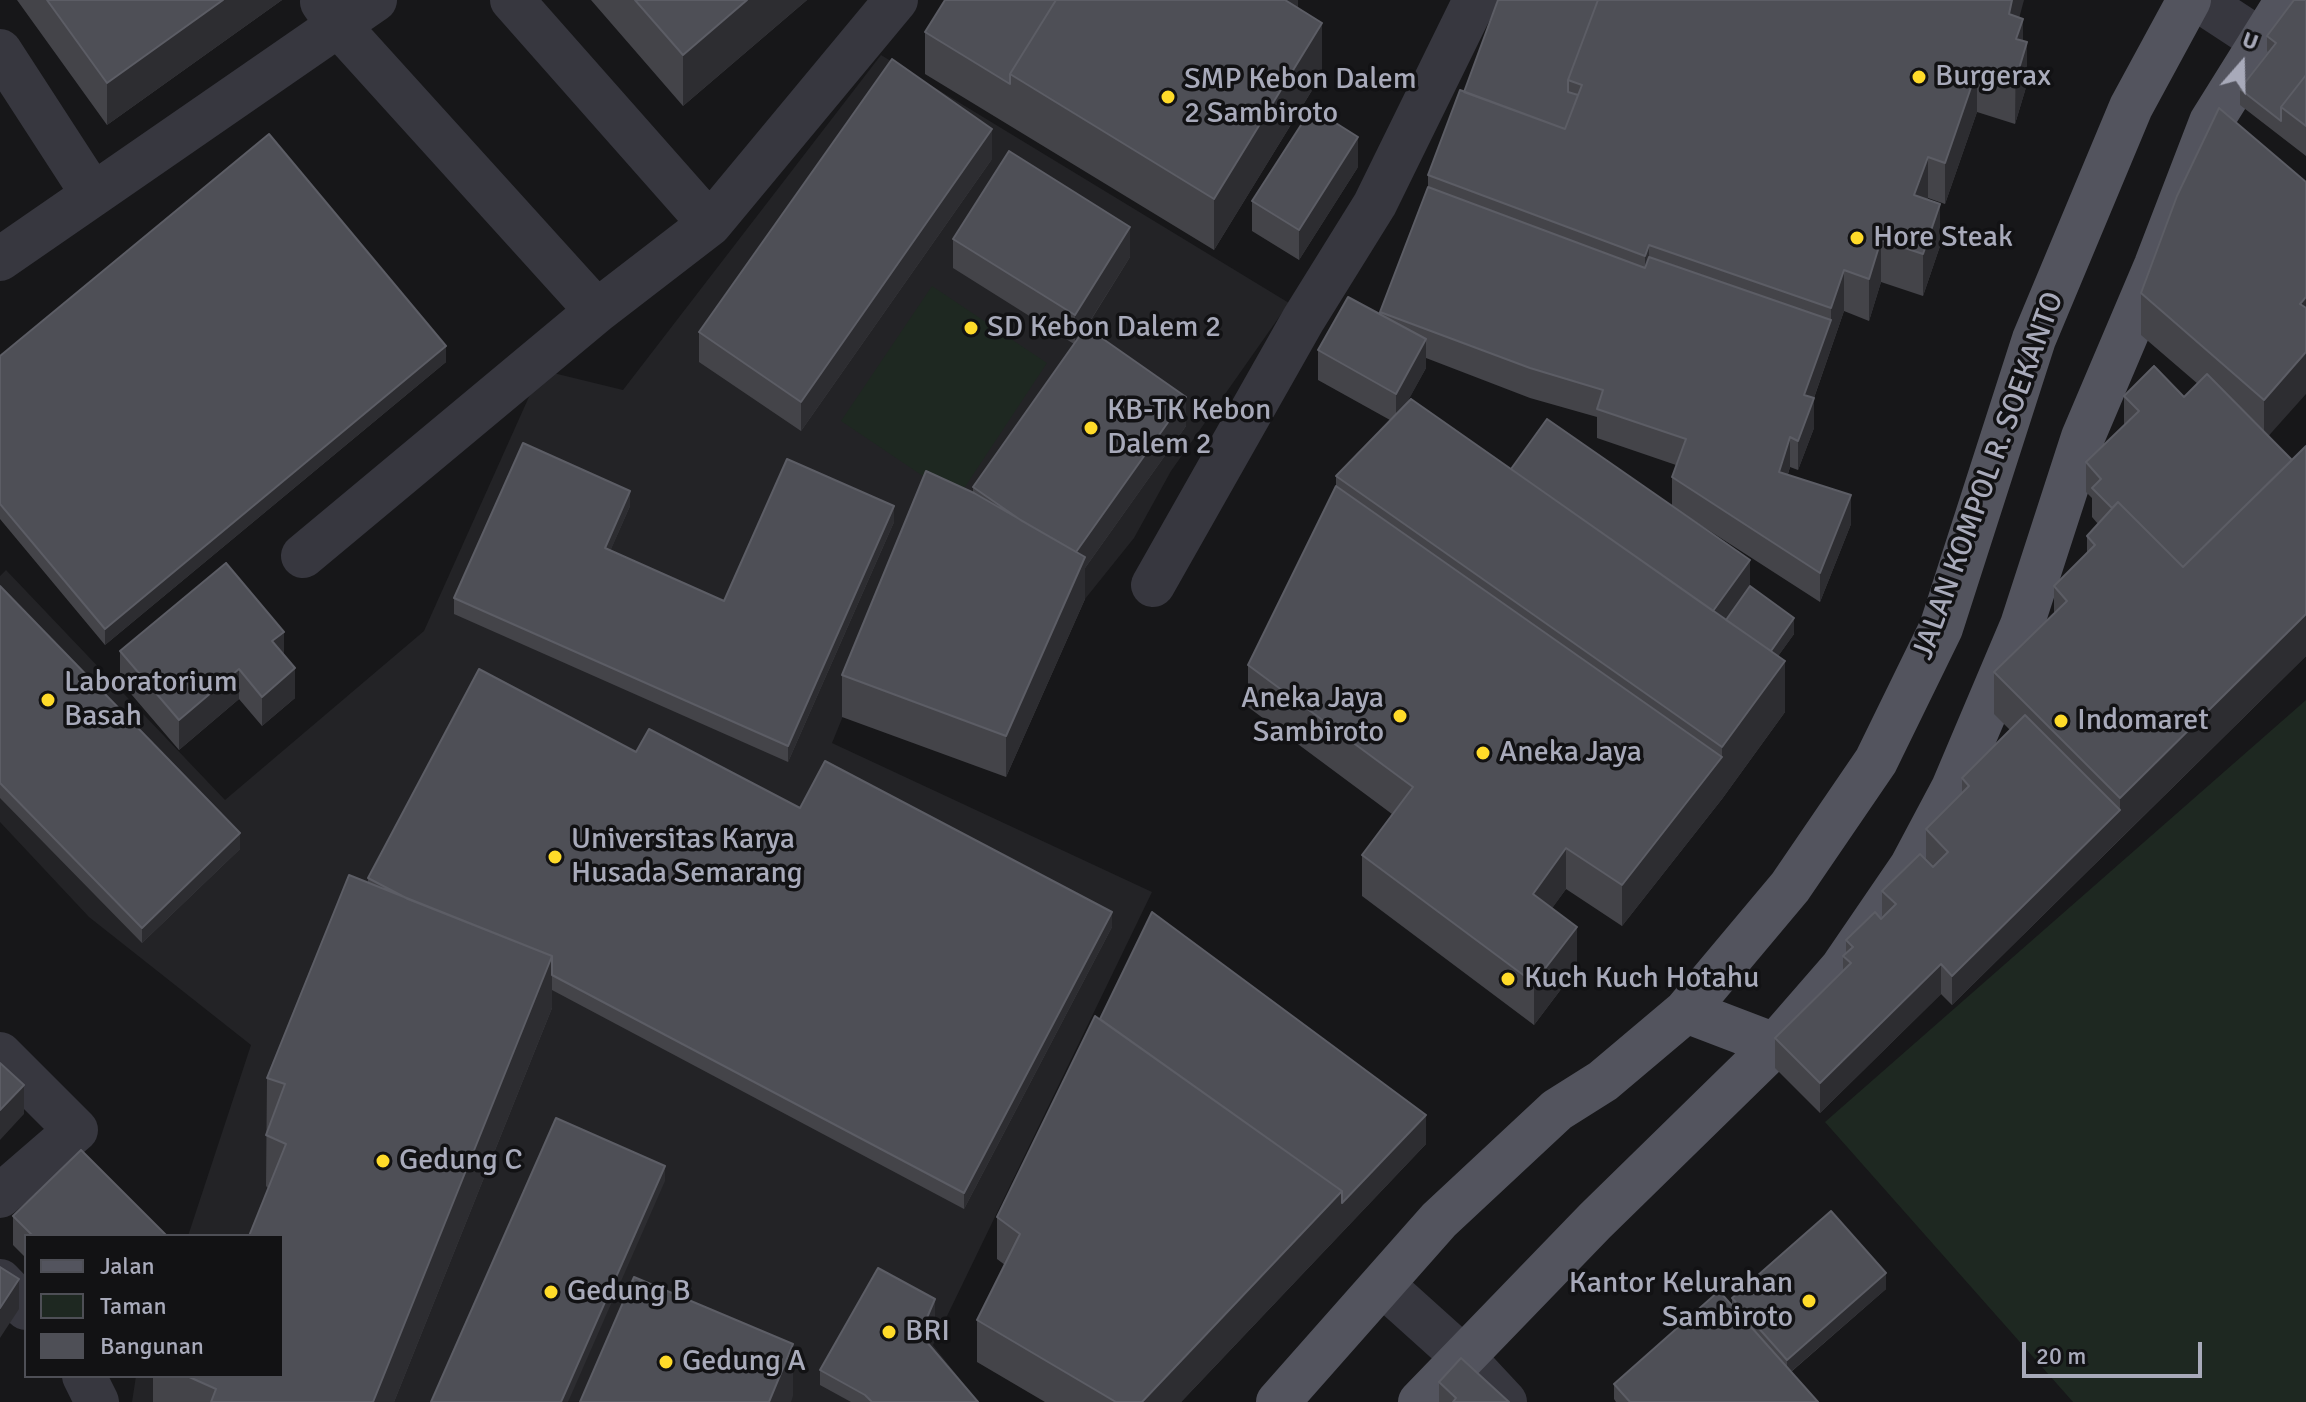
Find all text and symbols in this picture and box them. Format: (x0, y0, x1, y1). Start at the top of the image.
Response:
north arrow (2202, 24, 2282, 104)
text: U (2239, 26, 2262, 56)
place label: Burgerax (1935, 59, 2051, 95)
place label: SMP Kebon Dalem 2 Sambiroto (1184, 62, 1417, 132)
marker: Burgerax (1910, 68, 1928, 86)
marker: SMP Kebon Dalem 2 Sambiroto (1159, 88, 1177, 106)
place label: Hore Steak (1873, 220, 2013, 256)
marker: Hore Steak (1848, 229, 1866, 247)
street label: JALAN KOMPOL R. SOEKANTO (1906, 287, 2072, 665)
place label: SD Kebon Dalem 2 (987, 310, 1221, 346)
marker: SD Kebon Dalem 2 (962, 319, 980, 337)
place label: KB-TK Kebon Dalem 2 (1107, 393, 1271, 464)
marker: KB-TK Kebon Dalem 2 (1082, 419, 1100, 437)
place label: Laboratorium Basah (64, 665, 238, 736)
place label: Aneka Jaya Sambiroto (1241, 681, 1384, 752)
marker: Laboratorium Basah (39, 691, 57, 709)
place label: Indomaret (2077, 703, 2209, 739)
marker: Aneka Jaya Sambiroto (1391, 707, 1409, 725)
marker: Indomaret (2052, 712, 2070, 730)
place label: Aneka Jaya (1499, 735, 1642, 771)
marker: Aneka Jaya (1474, 744, 1492, 762)
place label: Universitas Karya Husada Semarang (571, 822, 803, 892)
marker: Universitas Karya Husada Semarang (546, 848, 564, 866)
place label: Kuch Kuch Hotahu (1524, 961, 1760, 997)
marker: Kuch Kuch Hotahu (1499, 970, 1517, 988)
place label: Gedung C (399, 1143, 523, 1179)
marker: Gedung C (374, 1152, 392, 1170)
legend (24, 1234, 284, 1378)
text: Jalan (100, 1251, 155, 1281)
place label: Kantor Kelurahan Sambiroto (1569, 1266, 1793, 1336)
place label: Gedung B (567, 1274, 691, 1310)
marker: Gedung B (542, 1283, 560, 1301)
text: Taman (100, 1291, 167, 1321)
marker: Kantor Kelurahan Sambiroto (1800, 1292, 1818, 1310)
place label: BRI (905, 1314, 950, 1350)
marker: BRI (880, 1323, 898, 1341)
scale bar (2026, 1326, 2206, 1376)
text: Bangunan (100, 1331, 204, 1361)
text: 20 m (2036, 1341, 2086, 1371)
place label: Gedung A (682, 1344, 806, 1380)
marker: Gedung A (657, 1353, 675, 1371)

